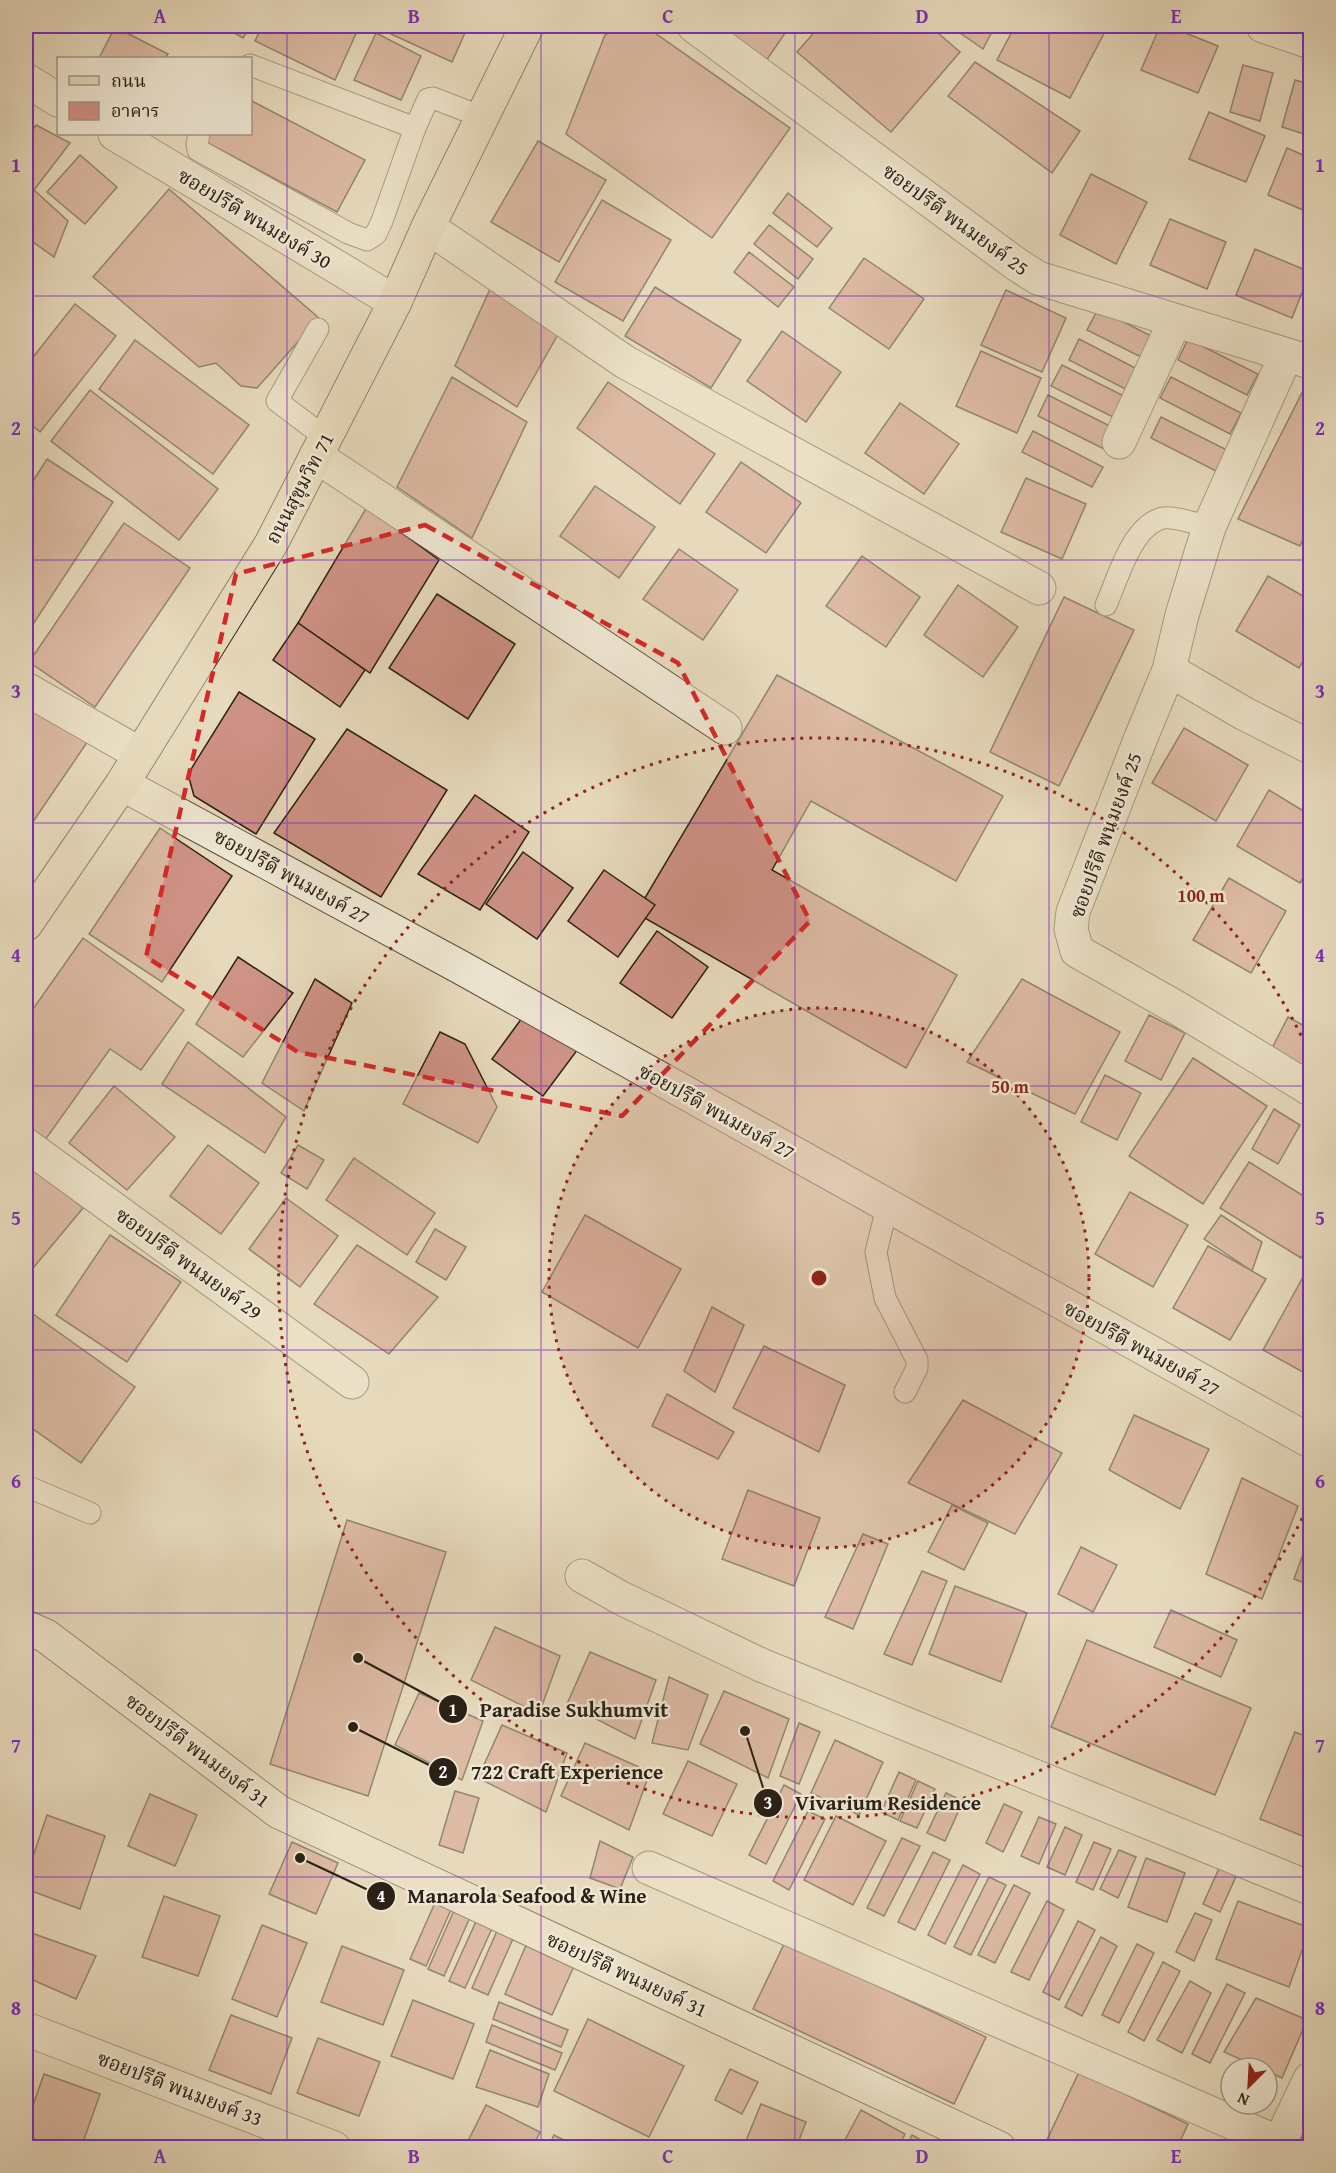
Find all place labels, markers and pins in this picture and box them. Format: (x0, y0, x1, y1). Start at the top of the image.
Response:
centre of rings (809, 1268, 829, 1288)
callout: Paradise Sukhumvit (438, 1690, 680, 1729)
callout: 722 Craft Experience (428, 1752, 675, 1791)
callout: Vivarium Residence (753, 1784, 994, 1823)
callout: Manarola Seafood & Wine (366, 1876, 659, 1915)

